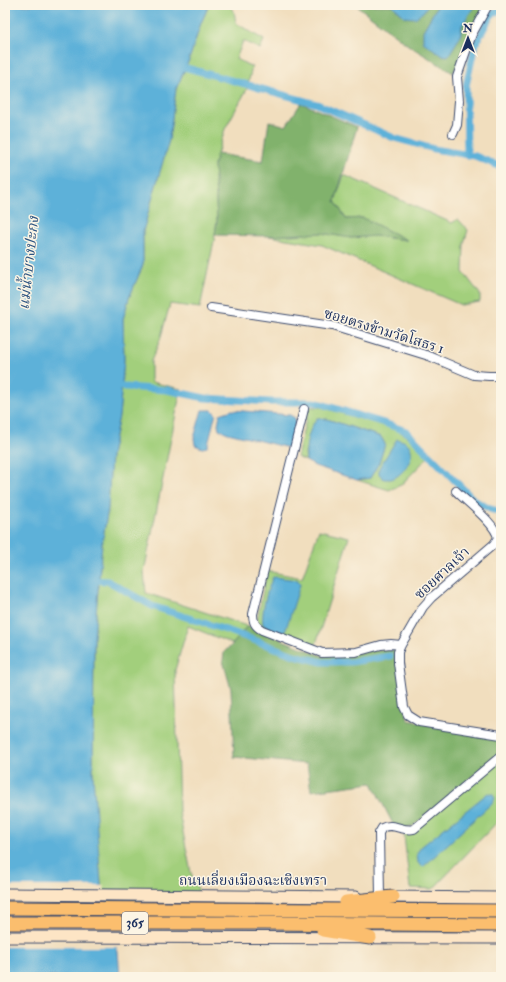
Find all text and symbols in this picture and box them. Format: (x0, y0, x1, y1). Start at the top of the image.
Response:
north arrow (448, 18, 488, 58)
text: N (462, 22, 474, 35)
water label: แม่น้ำบางปะกง (13, 215, 43, 311)
street label: ซอยตรงข้ามวัดโสธร 1 (322, 303, 447, 357)
street label: ซอยศาลเจ้า (411, 543, 473, 603)
street label: ถนนเลี่ยงเมืองฉะเชิงเทรา (179, 870, 327, 889)
road number: 365 (122, 912, 148, 934)

